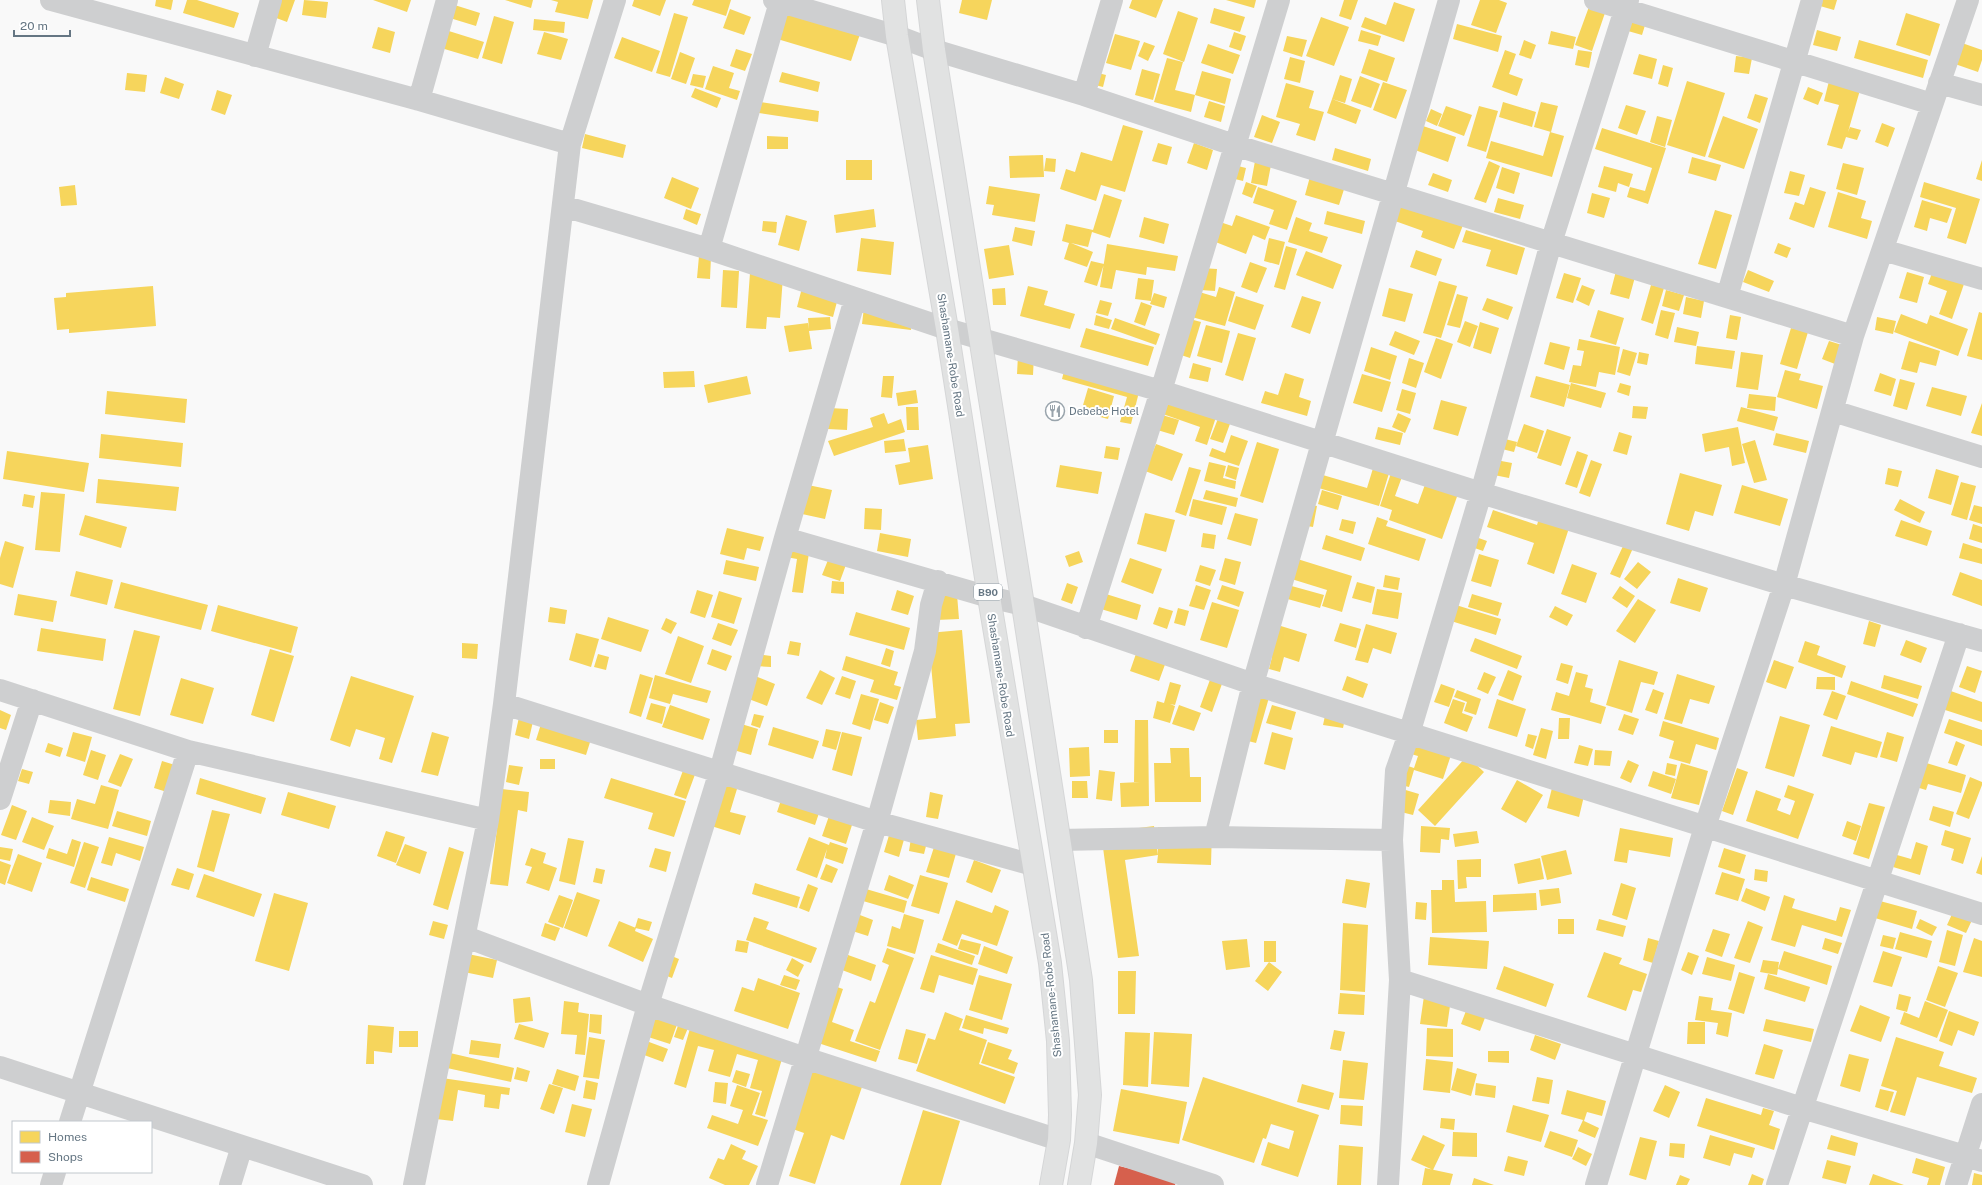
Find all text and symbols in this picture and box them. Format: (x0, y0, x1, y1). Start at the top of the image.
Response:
scale bar (14, 12, 70, 38)
text: 20 m (20, 19, 48, 33)
street label: Shashamane-Robe Road (935, 292, 967, 418)
restaurant icon: Debebe Hotel (1044, 400, 1066, 422)
place label: Debebe Hotel (1069, 405, 1139, 417)
road number: B90 (974, 584, 1002, 600)
street label: Shashamane-Robe Road (985, 612, 1017, 738)
street label: Shashamane-Robe Road (1038, 932, 1064, 1058)
legend (12, 1121, 152, 1173)
text: Homes (48, 1130, 87, 1144)
text: Shops (48, 1150, 83, 1164)

